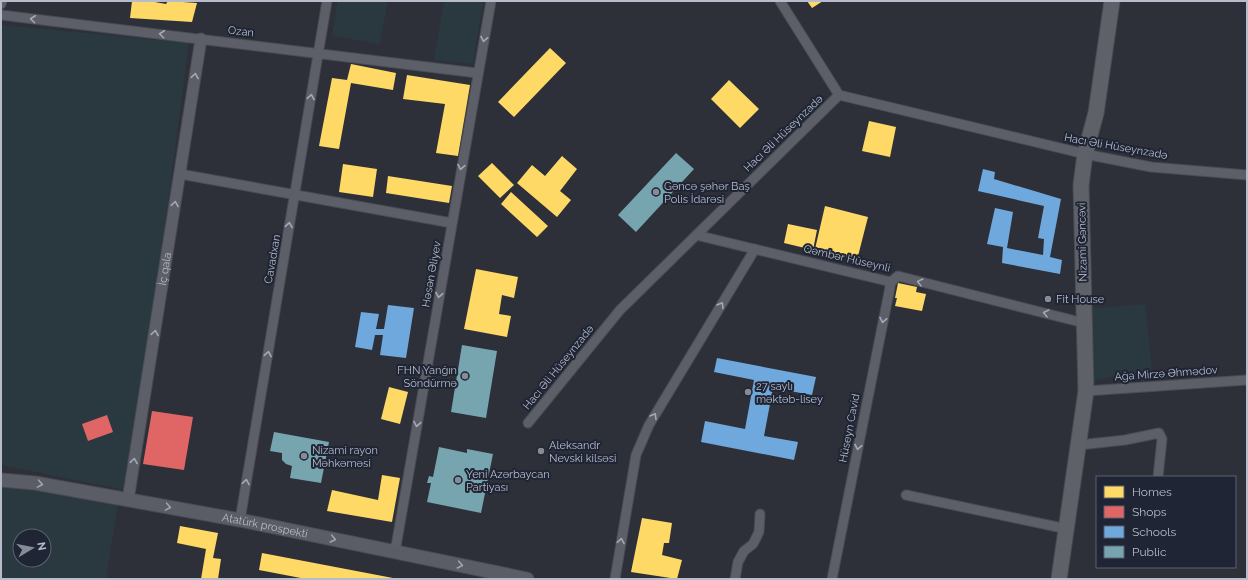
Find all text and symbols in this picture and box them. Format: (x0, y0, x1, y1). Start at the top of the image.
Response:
one-way arrow (30, 15, 36, 24)
street label: Ozan (227, 23, 255, 40)
one-way arrow (159, 30, 165, 39)
one-way arrow (480, 36, 488, 42)
one-way arrow (190, 73, 199, 79)
street label: Hacı Əli Hüseynzadə (741, 92, 826, 174)
one-way arrow (306, 94, 315, 100)
street label: Hacı Əli Hüseynzadə (1063, 131, 1169, 162)
one-way arrow (457, 164, 466, 170)
place label: Gəncə şəhər Baş Polis İdarəsi (664, 180, 750, 206)
marker: Gəncə şəhər Baş Polis İdarəsi (651, 187, 661, 197)
one-way arrow (170, 201, 179, 208)
street label: Nizami Gəncəvi (1075, 202, 1090, 282)
one-way arrow (284, 222, 293, 229)
street label: Cavadxan (262, 233, 283, 285)
street label: Həsən Əliyev (419, 240, 444, 308)
street label: Qəmbər Hüseynli (802, 242, 891, 275)
street label: İç qala (156, 251, 174, 286)
one-way arrow (917, 278, 924, 287)
one-way arrow (435, 292, 444, 299)
place label: Fit House (1056, 293, 1105, 306)
marker: Fit House (1043, 294, 1053, 304)
one-way arrow (717, 302, 724, 309)
one-way arrow (1043, 310, 1050, 318)
one-way arrow (879, 317, 888, 323)
street label: Hacı Əli Hüseynzadə (520, 322, 597, 412)
one-way arrow (150, 330, 159, 336)
one-way arrow (263, 351, 272, 357)
street label: Ağa Mirzə Əhmədov (1114, 363, 1218, 384)
place label: FHN Yanğın Söndürmə (397, 364, 458, 390)
marker: FHN Yanğın Söndürmə (460, 371, 470, 381)
place label: 27 saylı məktəb-lisey (756, 380, 823, 406)
marker: 27 saylı məktəb-lisey (743, 387, 753, 397)
street label: Hüseyn Cavid (836, 392, 863, 464)
one-way arrow (650, 413, 657, 420)
one-way arrow (413, 420, 422, 427)
place label: Aleksandr Nevski kilsəsi (549, 439, 616, 465)
place label: Nizami rayon Məhkəməsi (312, 444, 378, 470)
one-way arrow (854, 444, 862, 450)
marker: Aleksandr Nevski kilsəsi (536, 446, 546, 456)
marker: Nizami rayon Məhkəməsi (299, 451, 309, 461)
one-way arrow (129, 458, 138, 464)
place label: Yeni Azərbaycan Partiyası (466, 468, 550, 494)
marker: Yeni Azərbaycan Partiyası (453, 475, 463, 485)
legend (1096, 476, 1236, 568)
one-way arrow (37, 479, 43, 488)
one-way arrow (241, 479, 250, 485)
text: Homes (1132, 485, 1172, 499)
one-way arrow (165, 502, 171, 511)
text: Shops (1132, 505, 1167, 519)
street label: Atatürk prospekti (221, 511, 309, 541)
text: Schools (1132, 525, 1176, 539)
north arrow (12, 528, 52, 568)
one-way arrow (330, 535, 336, 543)
one-way arrow (616, 537, 625, 544)
text: N (34, 541, 48, 552)
text: Public (1132, 545, 1167, 559)
one-way arrow (457, 561, 463, 569)

